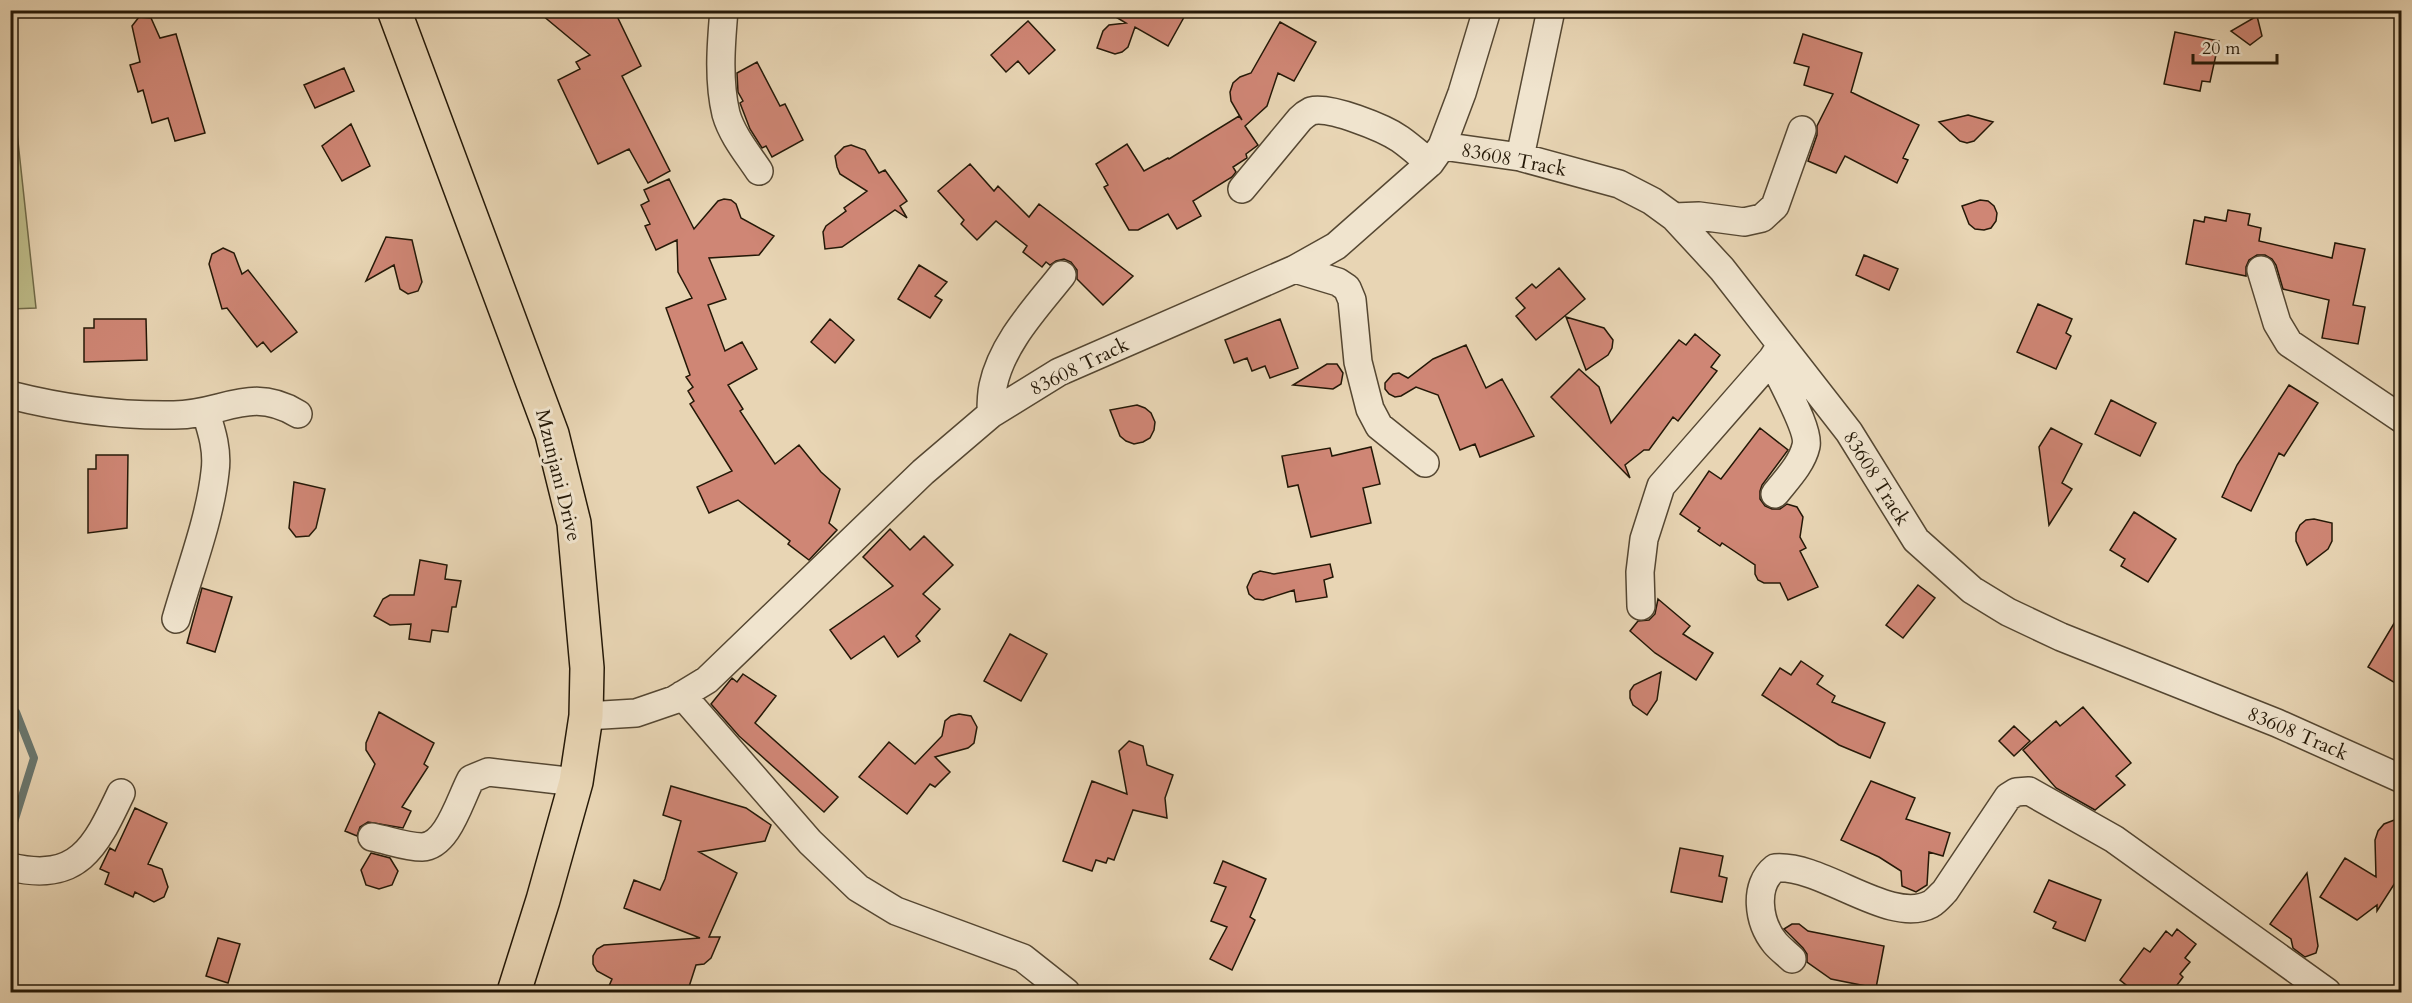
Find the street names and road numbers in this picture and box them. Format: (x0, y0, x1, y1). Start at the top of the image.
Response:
street label: 83608 Track (1459, 136, 1569, 183)
street label: 83608 Track (1025, 331, 1133, 402)
street label: Mzunjani Drive (529, 406, 588, 544)
street label: 83608 Track (1837, 426, 1917, 531)
street label: 83608 Track (2243, 700, 2353, 767)

